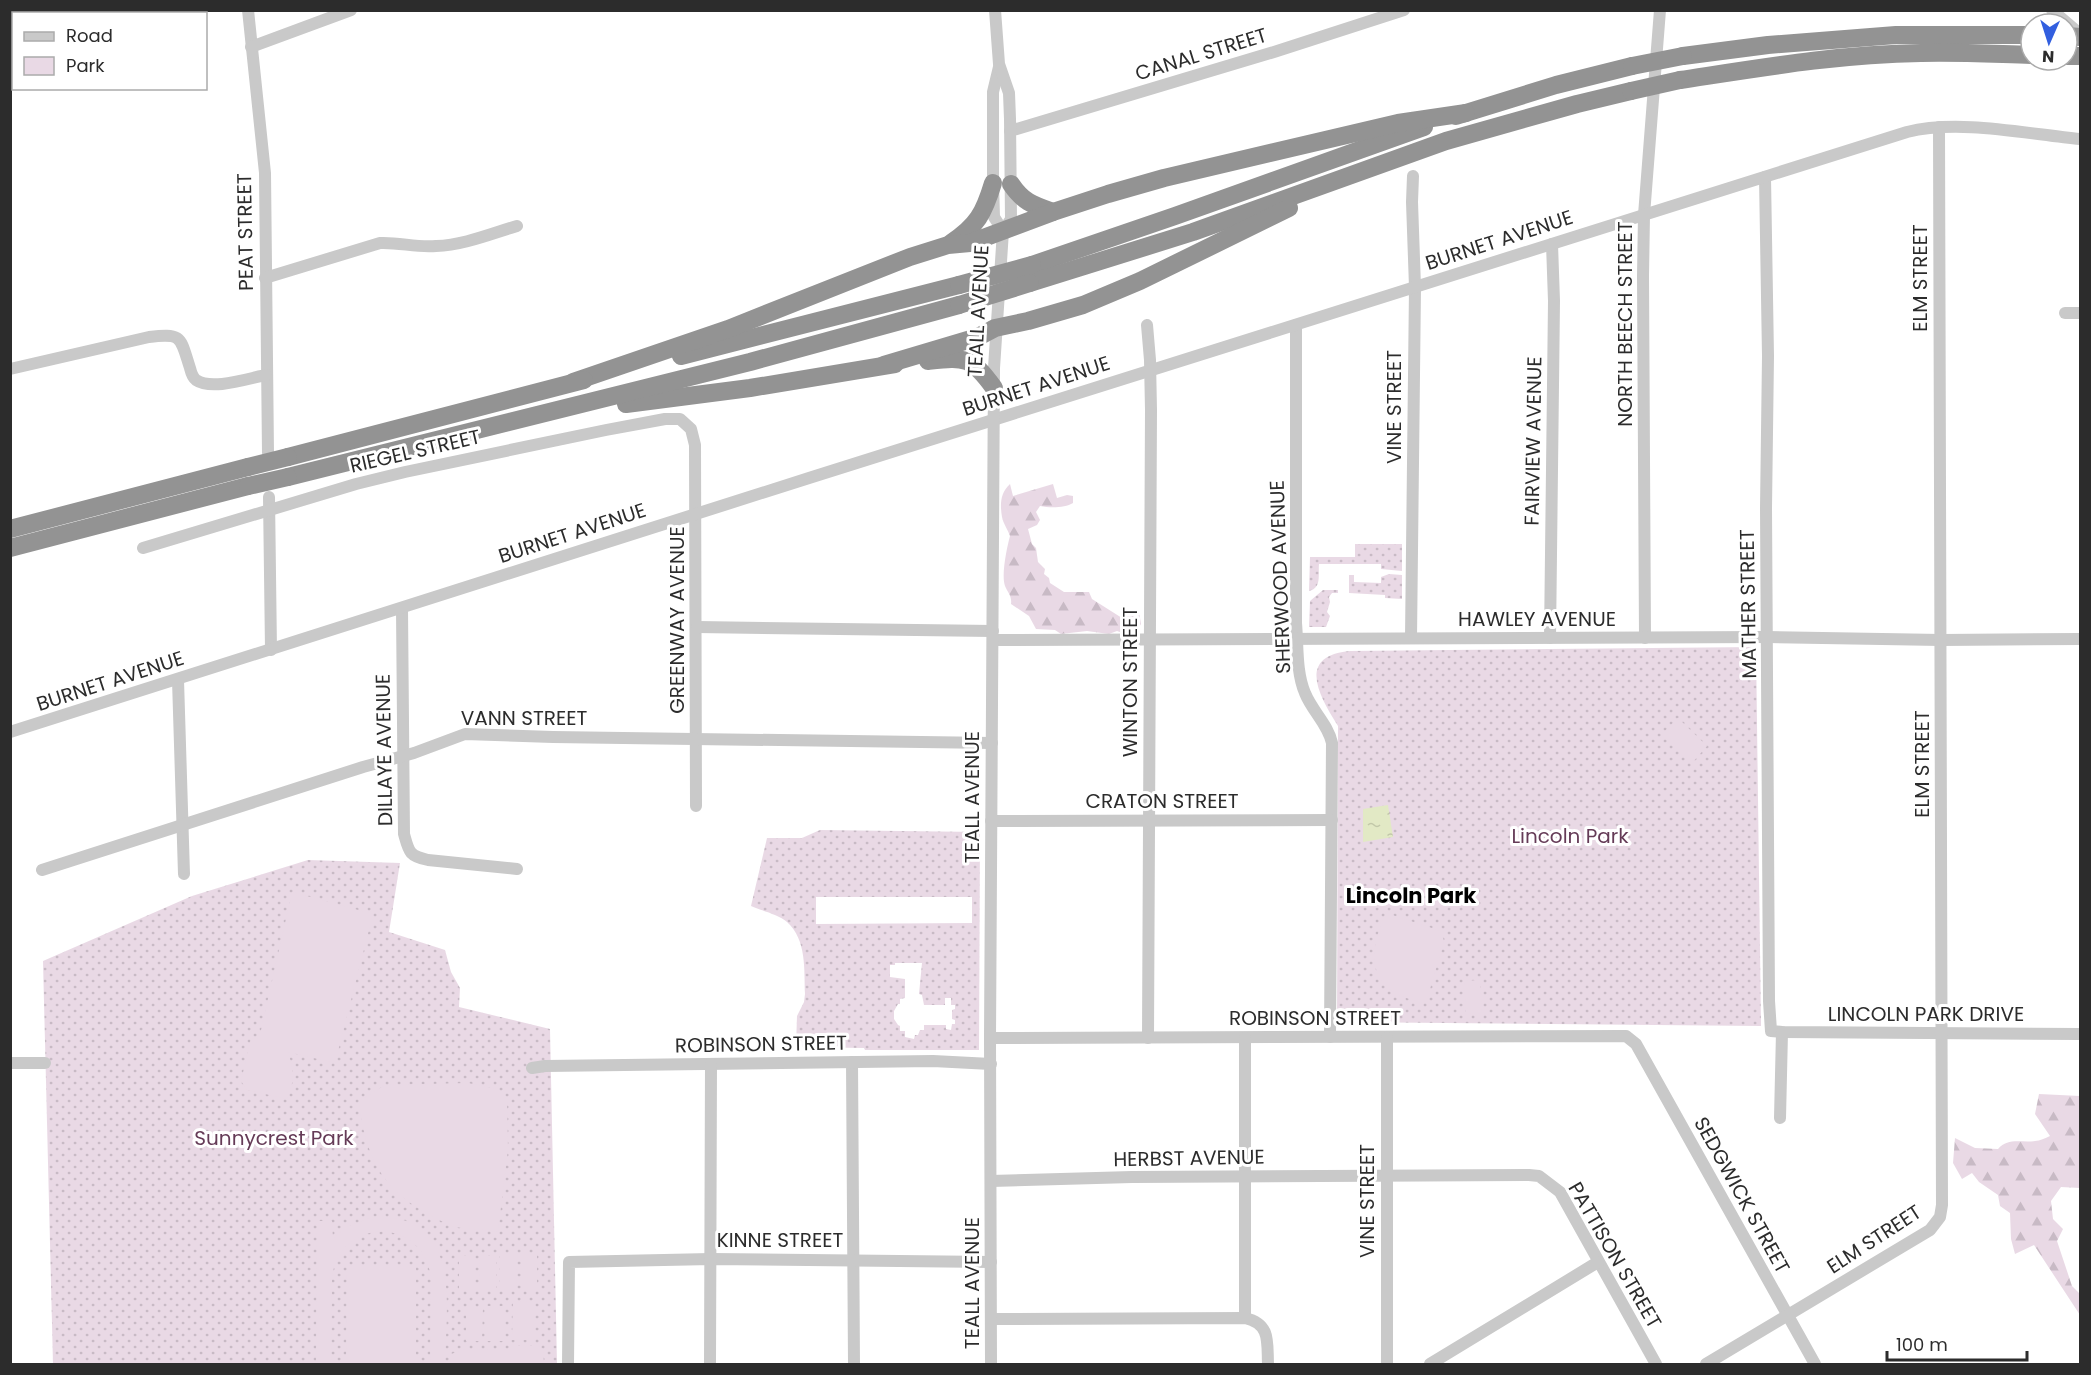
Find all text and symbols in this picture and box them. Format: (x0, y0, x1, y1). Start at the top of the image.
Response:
legend (12, 12, 207, 90)
north arrow (2019, 12, 2079, 72)
street label: CANAL STREET (1132, 21, 1271, 87)
text: Road (66, 23, 113, 48)
text: N (2042, 45, 2055, 68)
text: Park (66, 53, 105, 78)
street label: PEAT STREET (230, 173, 260, 291)
street label: BURNET AVENUE (1422, 203, 1576, 277)
street label: NORTH BEECH STREET (1611, 221, 1639, 427)
street label: ELM STREET (1906, 224, 1934, 332)
street label: TEALL AVENUE (961, 244, 995, 378)
street label: BURNET AVENUE (959, 349, 1113, 423)
street label: VINE STREET (1380, 350, 1408, 464)
street label: FAIRVIEW AVENUE (1518, 356, 1548, 526)
street label: RIEGEL STREET (347, 422, 483, 480)
street label: SHERWOOD AVENUE (1263, 480, 1297, 674)
street label: BURNET AVENUE (495, 496, 649, 570)
street label: GREENWAY AVENUE (663, 526, 691, 714)
street label: MATHER STREET (1733, 529, 1763, 679)
street label: HAWLEY AVENUE (1458, 605, 1616, 633)
street label: WINTON STREET (1116, 607, 1144, 757)
street label: BURNET AVENUE (33, 644, 187, 718)
street label: DILLAYE AVENUE (369, 674, 399, 826)
street label: VANN STREET (461, 704, 587, 732)
street label: ELM STREET (1908, 710, 1936, 818)
street label: TEALL AVENUE (958, 731, 986, 863)
street label: CRATON STREET (1085, 787, 1239, 815)
park label: Lincoln Park (1511, 822, 1629, 850)
district label: Lincoln Park (1346, 881, 1476, 910)
street label: LINCOLN PARK DRIVE (1828, 1000, 2024, 1028)
street label: ROBINSON STREET (1229, 1004, 1401, 1032)
street label: ROBINSON STREET (675, 1028, 847, 1059)
street label: SEDGWICK STREET (1687, 1112, 1797, 1278)
park label: Sunnycrest Park (194, 1124, 354, 1152)
street label: HERBST AVENUE (1113, 1143, 1265, 1173)
street label: VINE STREET (1353, 1144, 1381, 1258)
street label: PATTISON STREET (1562, 1177, 1668, 1333)
street label: ELM STREET (1821, 1198, 1927, 1280)
street label: TEALL AVENUE (958, 1217, 986, 1349)
street label: KINNE STREET (717, 1226, 844, 1254)
scale bar (1887, 1324, 2026, 1362)
text: 100 m (1896, 1332, 1948, 1357)

